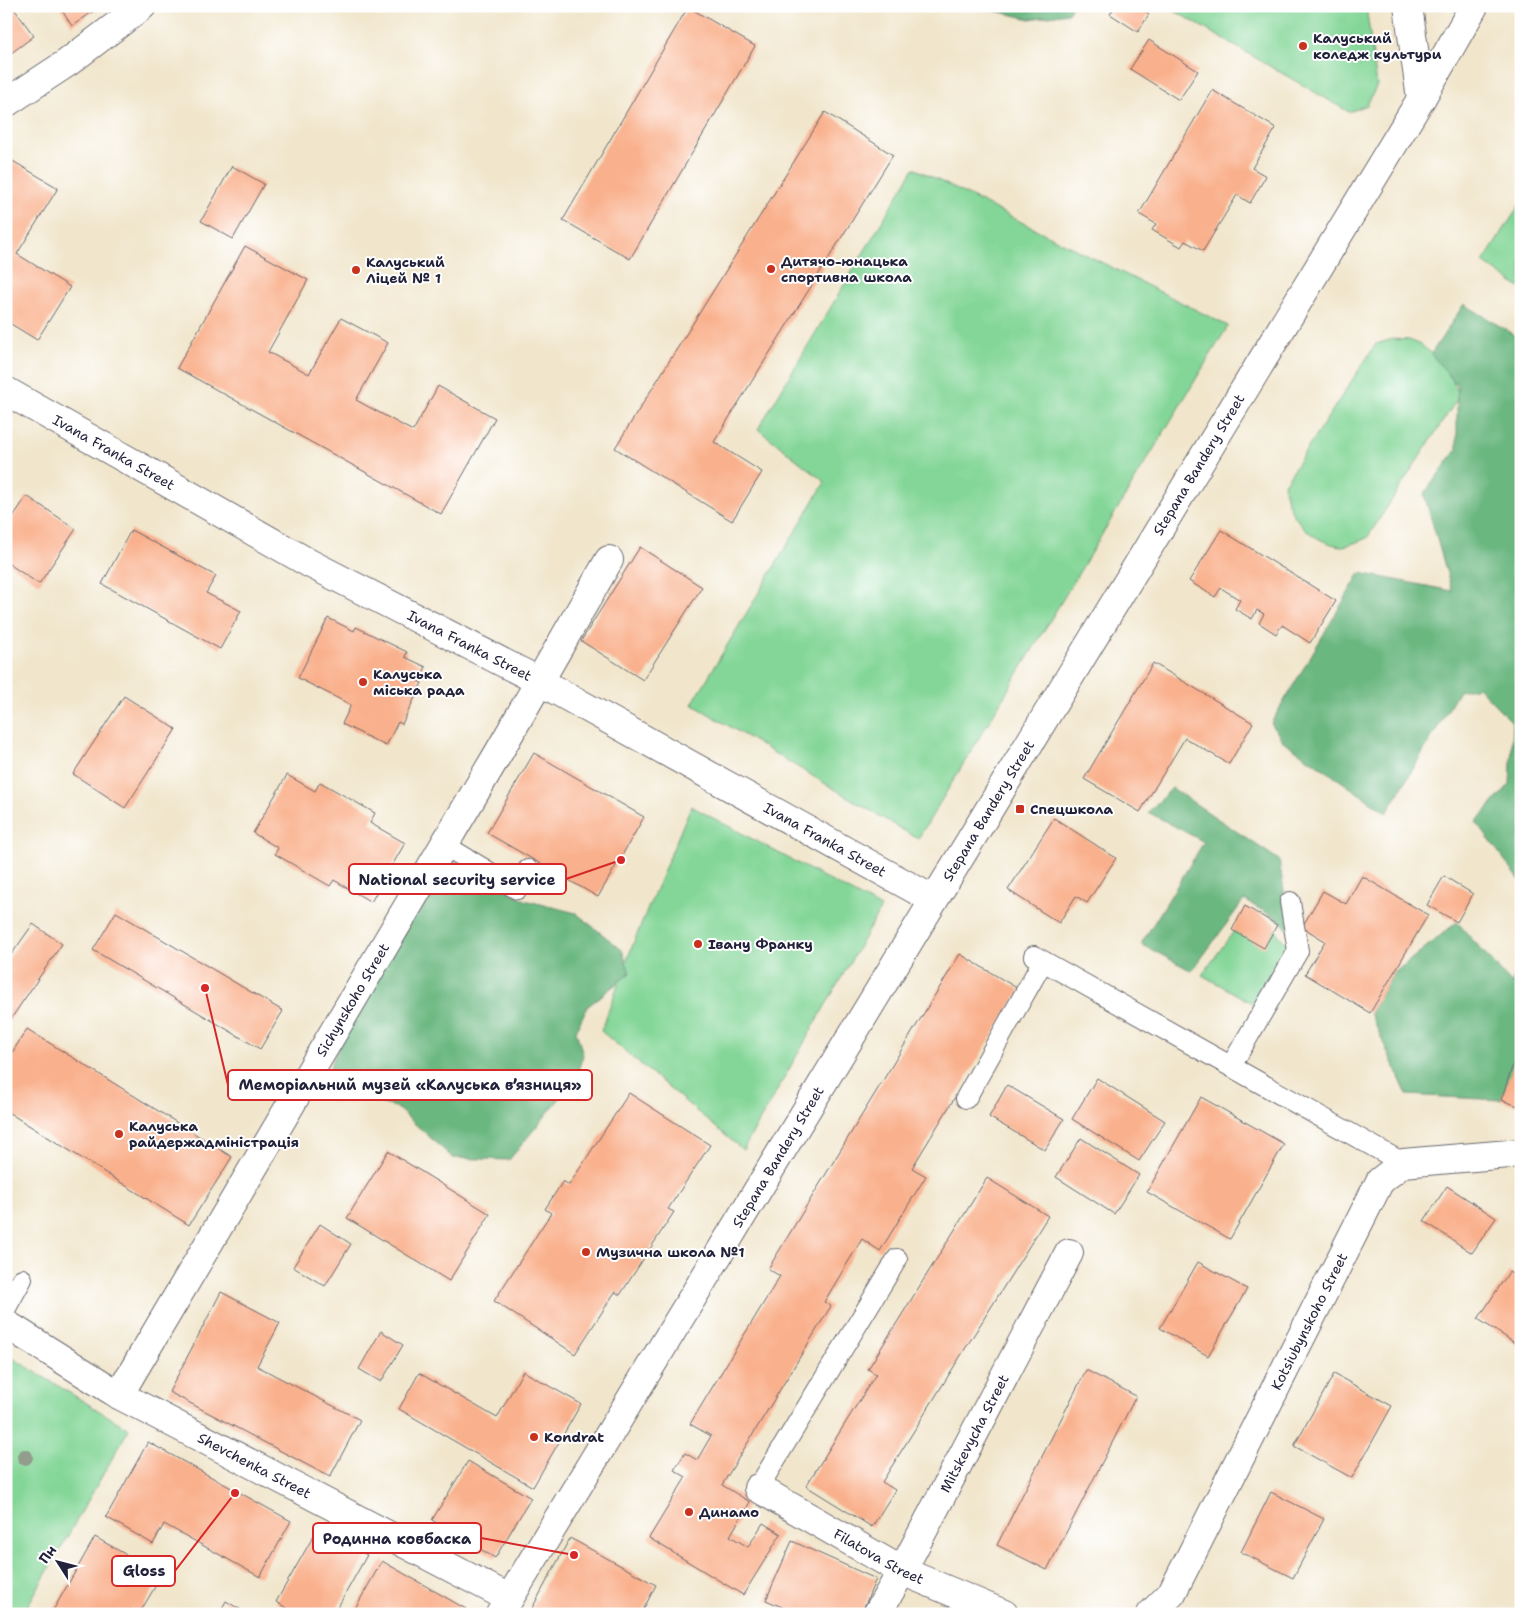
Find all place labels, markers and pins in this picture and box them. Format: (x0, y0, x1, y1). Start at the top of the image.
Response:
place label: Калуський коледж культури (1313, 29, 1442, 63)
marker: Калуський коледж культури (1297, 40, 1309, 52)
place label: Дитячо-юнацька спортивна школа (781, 252, 912, 286)
place label: Калуський Ліцей № 1 (366, 253, 445, 287)
marker: Дитячо-юнацька спортивна школа (765, 263, 777, 275)
marker: Калуський Ліцей № 1 (350, 264, 362, 276)
place label: Калуська міська рада (373, 665, 465, 699)
marker: Калуська міська рада (357, 676, 369, 688)
place label: Спецшкола (1030, 800, 1114, 818)
marker: Спецшкола (1014, 803, 1026, 815)
callout: National security service (349, 864, 566, 894)
place label: Івану Франку (708, 935, 813, 953)
marker: Івану Франку (692, 938, 704, 950)
callout: Меморіальний музей «Калуська в’язниця» (228, 1070, 592, 1100)
place label: Калуська райдержадміністрація (129, 1117, 299, 1151)
marker: Калуська райдержадміністрація (113, 1128, 125, 1140)
place label: Музична школа №1 (596, 1243, 745, 1261)
marker: Музична школа №1 (580, 1246, 592, 1258)
place label: Kondrat (544, 1428, 604, 1446)
marker: Kondrat (528, 1431, 540, 1443)
place label: Динамо (699, 1503, 759, 1521)
marker: Динамо (683, 1506, 695, 1518)
callout: Родинна ковбаска (313, 1523, 481, 1553)
callout: Gloss (112, 1556, 175, 1586)

